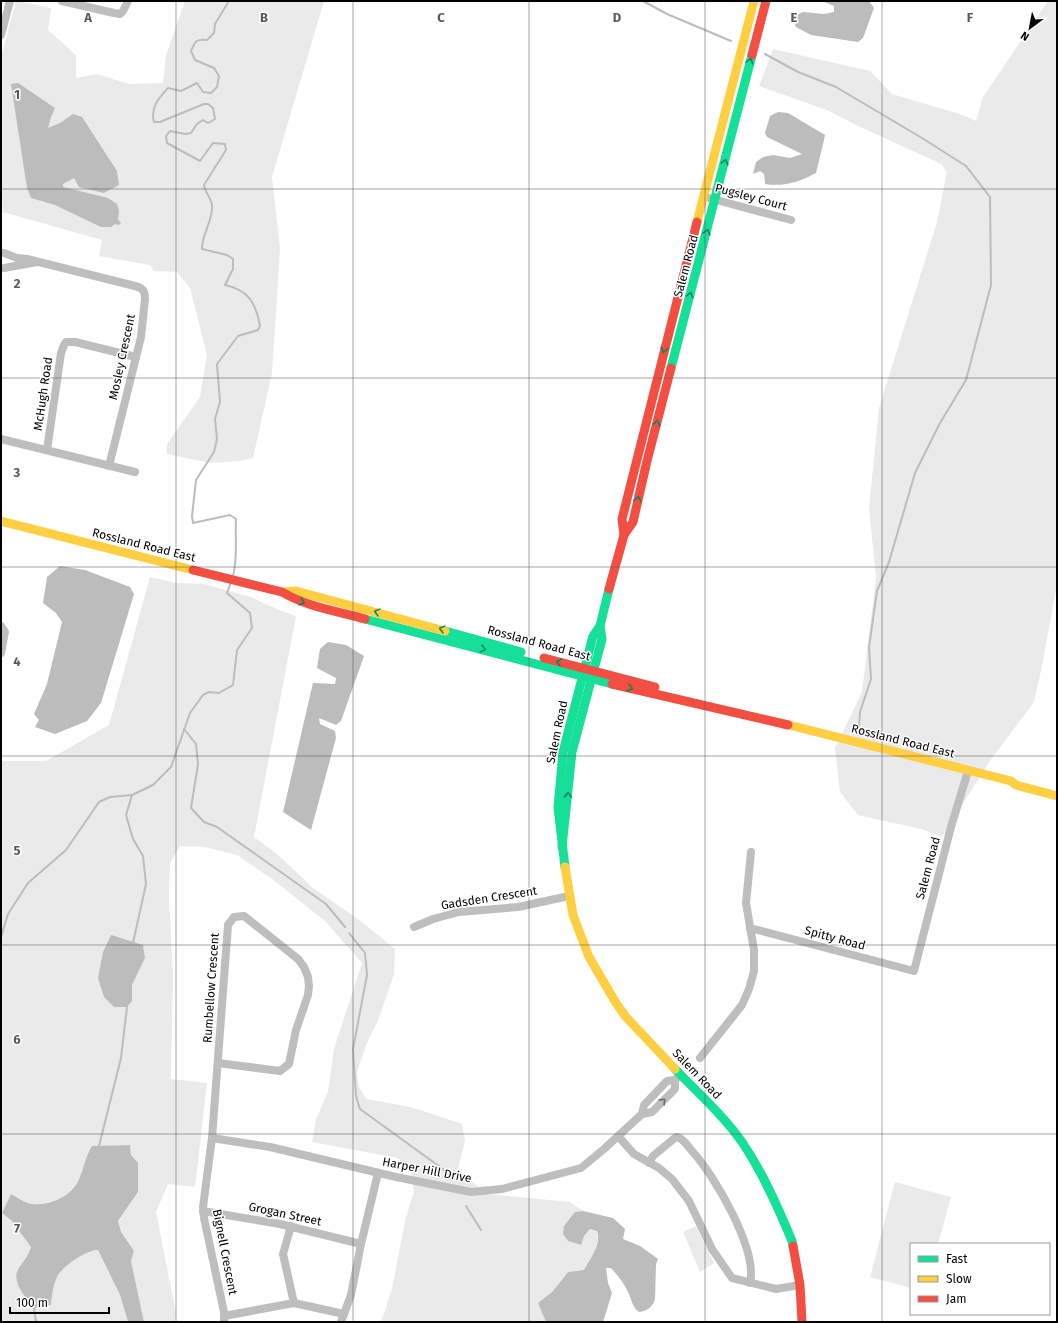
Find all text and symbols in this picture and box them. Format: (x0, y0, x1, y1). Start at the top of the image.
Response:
north arrow (1010, 8, 1050, 48)
text: A (83, 10, 92, 25)
text: B (260, 10, 268, 25)
text: C (437, 10, 445, 25)
text: D (613, 10, 622, 25)
text: E (791, 10, 798, 25)
text: F (967, 10, 974, 25)
text: N (1018, 29, 1032, 44)
one-way arrow (746, 58, 754, 65)
text: 1 (14, 87, 20, 102)
one-way arrow (720, 159, 729, 166)
street label: Pugsley Court (714, 181, 789, 213)
one-way arrow (702, 229, 711, 236)
street label: Salem Road (671, 233, 701, 299)
text: 2 (14, 276, 21, 291)
one-way arrow (686, 292, 694, 298)
street label: Mosley Crescent (106, 312, 138, 401)
one-way arrow (660, 346, 669, 353)
street label: McHugh Road (31, 356, 55, 432)
one-way arrow (652, 420, 661, 427)
text: 3 (13, 465, 21, 480)
one-way arrow (633, 496, 642, 503)
street label: Rossland Road East (91, 525, 198, 565)
one-way arrow (299, 597, 306, 606)
one-way arrow (374, 608, 381, 617)
street label: Rossland Road East (486, 623, 593, 664)
one-way arrow (439, 625, 446, 634)
one-way arrow (479, 644, 486, 653)
text: 4 (13, 654, 21, 669)
one-way arrow (556, 658, 562, 666)
one-way arrow (626, 683, 633, 692)
street label: Salem Road (543, 699, 571, 765)
street label: Rossland Road East (850, 721, 957, 761)
one-way arrow (563, 792, 572, 798)
street label: Salem Road (913, 835, 943, 901)
text: 5 (14, 843, 21, 858)
street label: Gadsden Crescent (440, 883, 539, 913)
street label: Spitty Road (803, 923, 867, 953)
street label: Rumbellow Crescent (200, 932, 222, 1044)
text: 6 (13, 1032, 21, 1047)
street label: Salem Road (670, 1046, 724, 1102)
one-way arrow (658, 1098, 666, 1106)
street label: Harper Hill Drive (381, 1154, 473, 1186)
street label: Grogan Street (247, 1199, 323, 1229)
street label: Bignell Crescent (210, 1208, 240, 1297)
text: 7 (14, 1221, 20, 1236)
legend (910, 1243, 1050, 1315)
text: Fast (946, 1252, 968, 1266)
text: Slow (946, 1272, 972, 1286)
scale bar (10, 1289, 109, 1315)
text: Jam (946, 1292, 966, 1306)
text: 100 m (16, 1296, 48, 1310)

